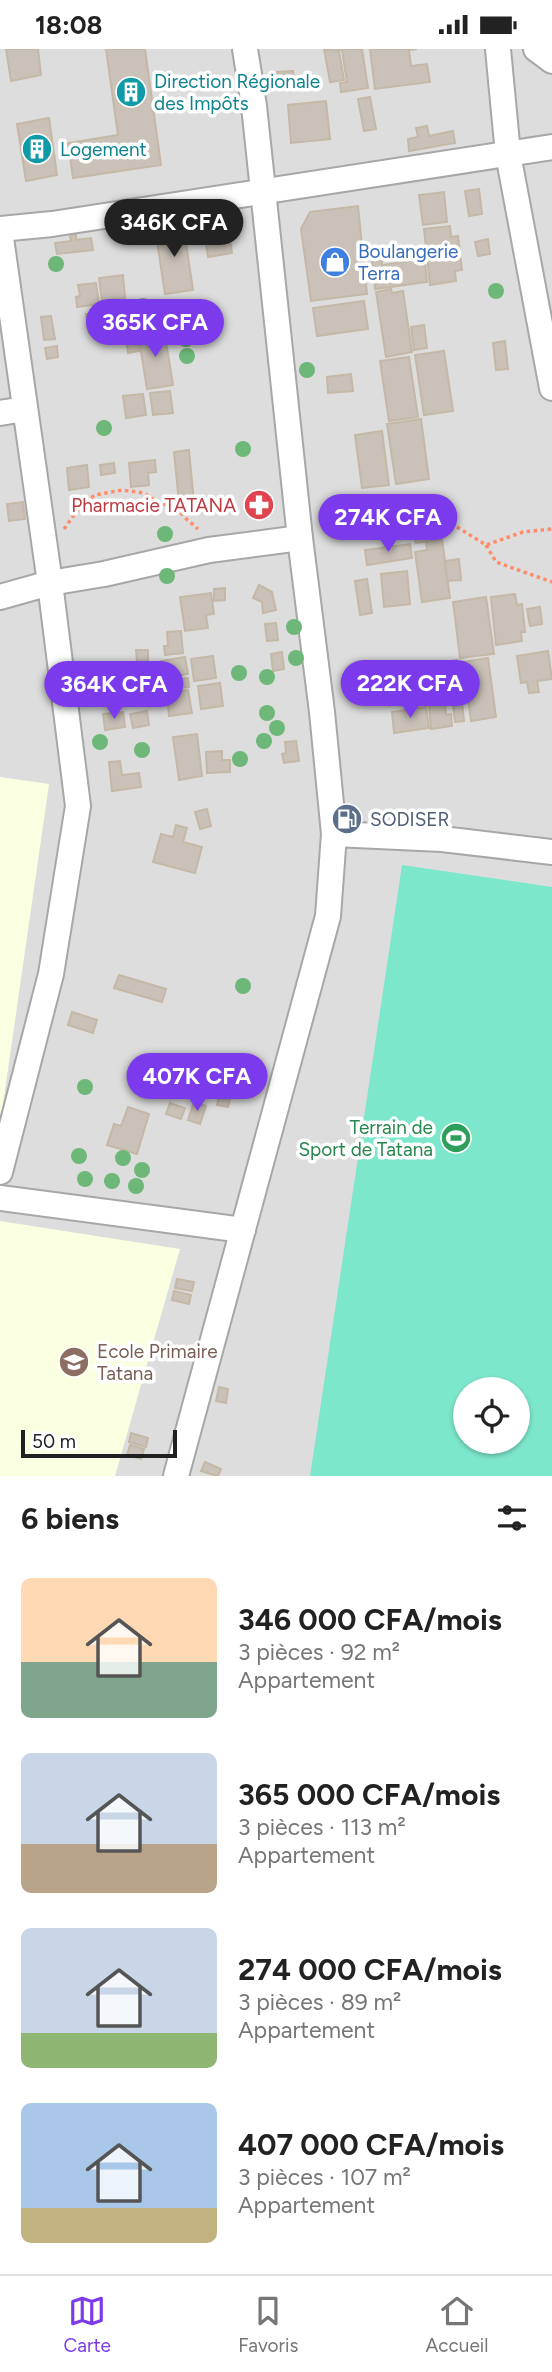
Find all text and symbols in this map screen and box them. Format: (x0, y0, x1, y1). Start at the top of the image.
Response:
text: 18:08 (35, 9, 102, 41)
place label: Direction Régionale des Impôts (154, 70, 320, 115)
building icon: Direction Régionale des Impôts (114, 75, 148, 109)
building icon: Logement (20, 132, 54, 166)
place label: Logement (60, 138, 147, 161)
pin: 346K CFA (102, 199, 246, 259)
text: 346K CFA (120, 208, 228, 236)
place label: Boulangerie Terra (358, 240, 458, 285)
shop icon: Boulangerie Terra (318, 245, 352, 279)
pin: 365K CFA (83, 299, 227, 359)
text: 365K CFA (102, 308, 208, 336)
pharmacy icon: Pharmacie TATANA (242, 488, 276, 522)
place label: Pharmacie TATANA (71, 494, 236, 517)
pin: 274K CFA (316, 495, 460, 554)
text: 274K CFA (334, 503, 442, 531)
pin: 364K CFA (42, 661, 186, 721)
pin: 222K CFA (338, 661, 482, 720)
text: 222K CFA (357, 669, 463, 697)
text: 364K CFA (60, 670, 168, 698)
fuel station icon: SODISER (330, 802, 364, 836)
place label: SODISER (370, 808, 450, 831)
pin: 407K CFA (125, 1053, 269, 1113)
text: 407K CFA (143, 1062, 251, 1090)
place label: Terrain de Sport de Tatana (298, 1116, 433, 1161)
sports icon: Terrain de Sport de Tatana (439, 1121, 473, 1155)
place label: Ecole Primaire Tatana (97, 1340, 218, 1385)
school or university icon: Ecole Primaire Tatana (57, 1345, 91, 1379)
map controls (453, 1377, 530, 1454)
button: locate (453, 1377, 530, 1454)
scale bar (21, 1427, 177, 1459)
text: 50 m (32, 1430, 76, 1453)
icon: filters (493, 1499, 531, 1537)
text: 6 biens (21, 1500, 119, 1537)
text: 346 000 CFA/mois (238, 1601, 502, 1638)
icon: home (77, 1606, 161, 1690)
text: 3 pièces · 92 m² (238, 1638, 400, 1666)
text: Appartement (238, 1666, 375, 1694)
text: 365 000 CFA/mois (238, 1776, 500, 1813)
icon: home (77, 1781, 161, 1865)
text: 3 pièces · 113 m² (238, 1813, 406, 1841)
text: Appartement (238, 1841, 375, 1869)
text: 274 000 CFA/mois (238, 1951, 502, 1988)
icon: home (77, 1956, 161, 2040)
text: 3 pièces · 89 m² (238, 1988, 401, 2016)
text: Appartement (238, 2016, 375, 2044)
text: 407 000 CFA/mois (238, 2126, 504, 2163)
icon: home (77, 2131, 161, 2215)
text: 3 pièces · 107 m² (238, 2163, 411, 2191)
text: Appartement (238, 2191, 375, 2219)
tab: Carte (64, 2292, 111, 2357)
tab: Favoris (238, 2292, 298, 2357)
tab: Accueil (426, 2292, 488, 2357)

